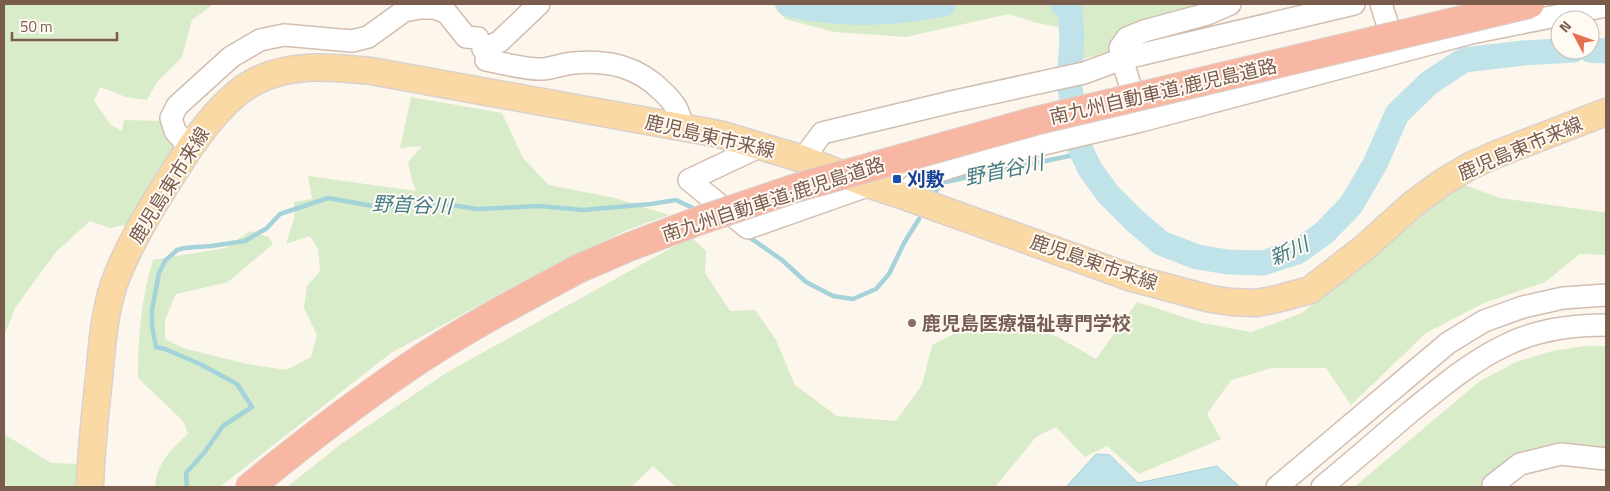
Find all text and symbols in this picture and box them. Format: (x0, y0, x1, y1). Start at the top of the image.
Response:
scale bar (12, 10, 118, 42)
north arrow (1550, 10, 1600, 60)
text: 50 m (20, 15, 53, 38)
text: N (1554, 16, 1576, 37)
street label: 南九州自動車道;鹿児島道路 (1046, 50, 1280, 131)
street label: 鹿児島東市来線 (642, 106, 778, 165)
street label: 鹿児島東市来線 (1453, 108, 1587, 187)
street label: 鹿児島東市来線 (121, 121, 216, 249)
water label: 野首谷川 (962, 146, 1048, 193)
street label: 南九州自動車道;鹿児島道路 (658, 149, 888, 248)
place label: 刈敷 (907, 164, 945, 193)
marker: 刈敷 (891, 173, 903, 185)
water label: 野首谷川 (372, 188, 455, 221)
street label: 鹿児島東市来線 (1027, 226, 1162, 297)
water label: 新川 (1264, 227, 1315, 273)
place label: 鹿児島医療福祉専門学校 (922, 308, 1131, 337)
marker: 鹿児島医療福祉専門学校 (906, 317, 918, 329)

